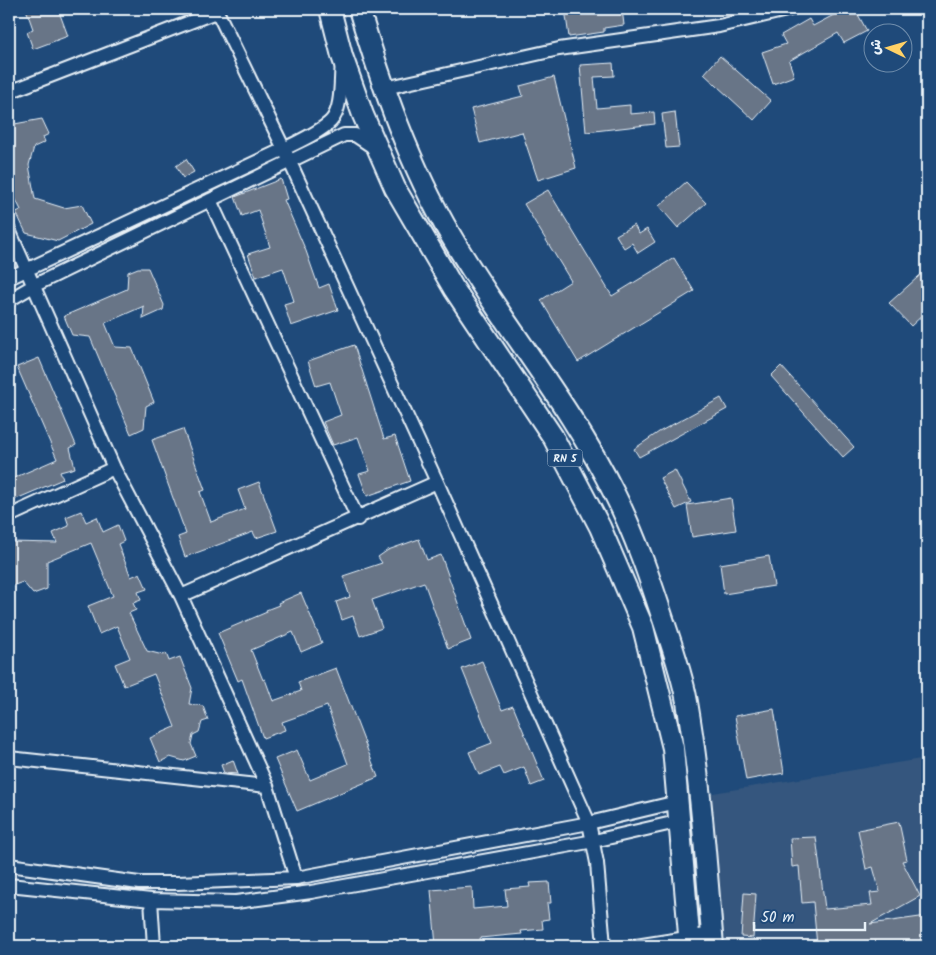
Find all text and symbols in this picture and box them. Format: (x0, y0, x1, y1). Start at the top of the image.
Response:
north arrow (864, 22, 914, 72)
text: ش (864, 38, 888, 56)
road number: RN 5 (548, 449, 582, 466)
scale bar (754, 900, 865, 932)
text: 50 m (761, 906, 795, 930)

